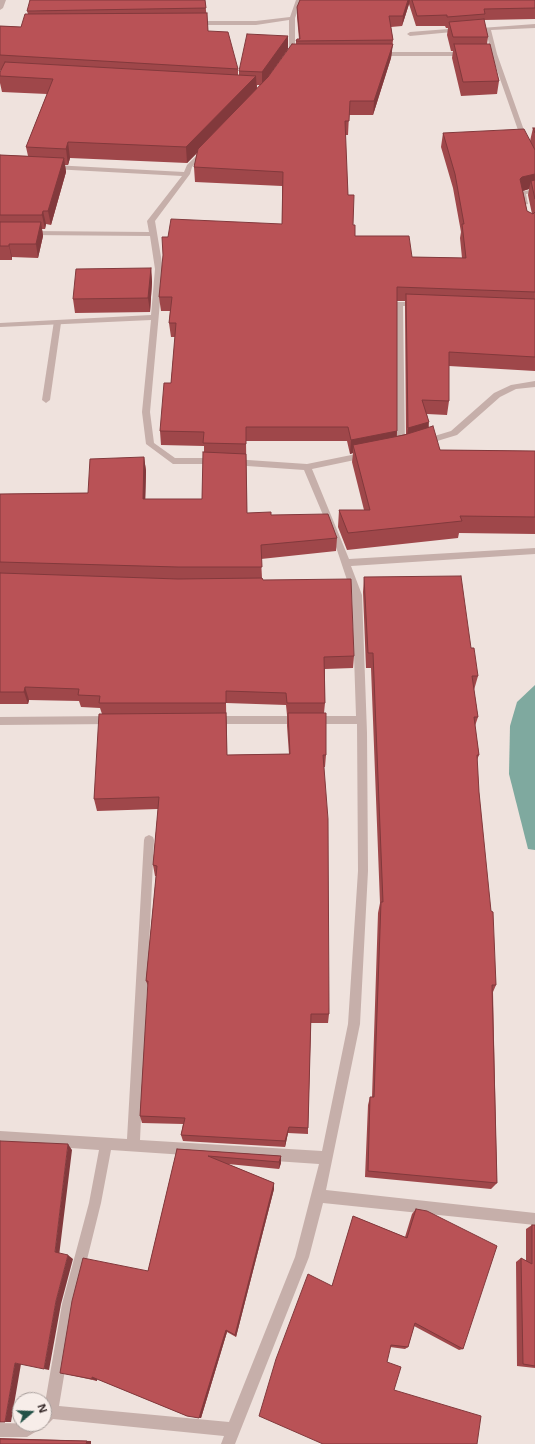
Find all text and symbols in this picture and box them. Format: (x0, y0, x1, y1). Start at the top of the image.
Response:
north arrow (12, 1392, 52, 1432)
text: N (34, 1402, 51, 1415)

